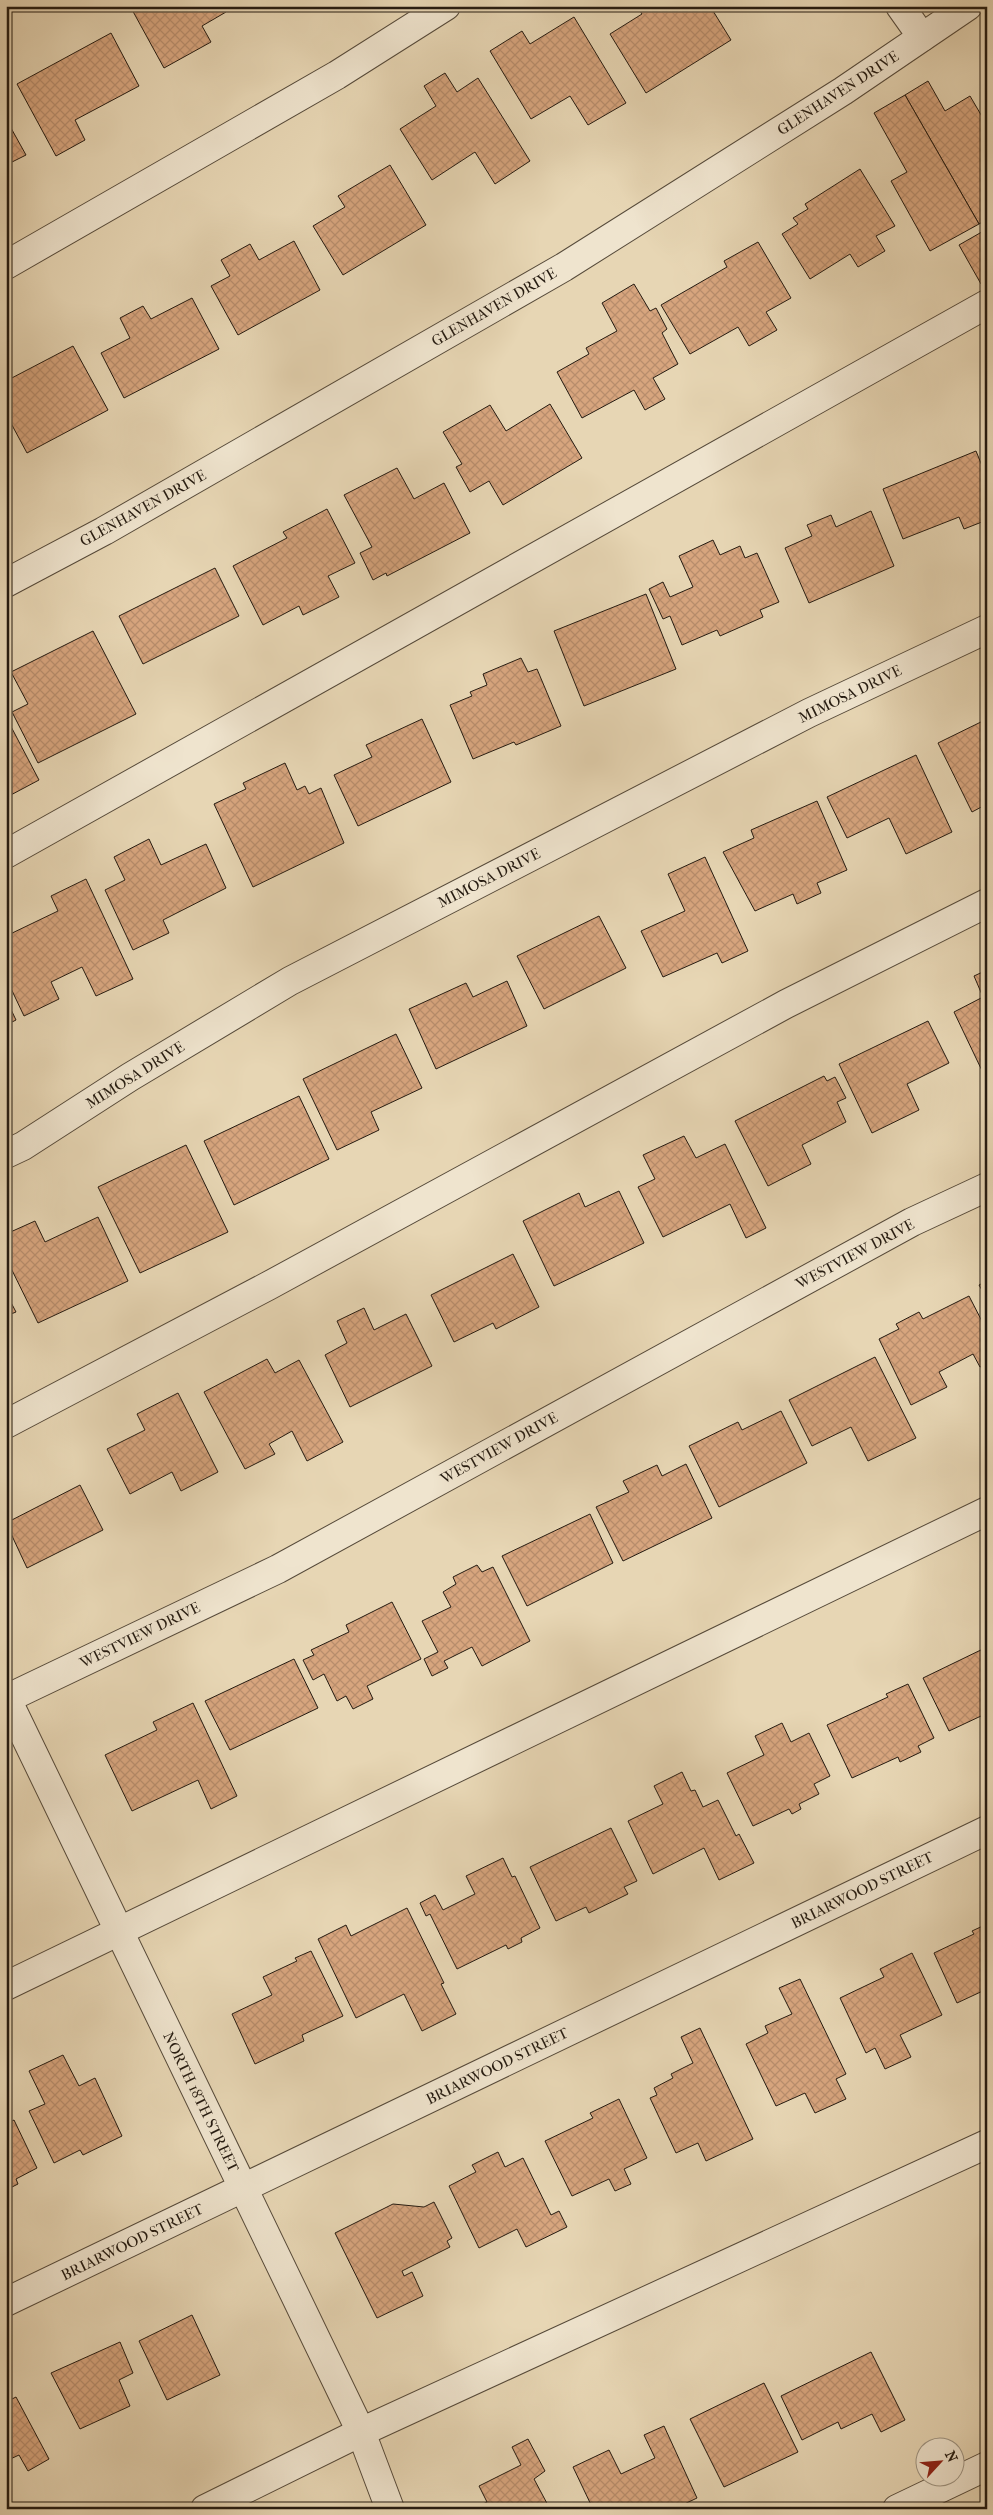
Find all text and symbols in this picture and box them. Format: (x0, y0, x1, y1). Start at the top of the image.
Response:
street label: GLENHAVEN DRIVE (774, 47, 902, 139)
street label: GLENHAVEN DRIVE (428, 264, 560, 350)
street label: GLENHAVEN DRIVE (77, 466, 209, 550)
street label: MIMOSA DRIVE (795, 661, 905, 727)
street label: MIMOSA DRIVE (435, 844, 543, 912)
street label: MIMOSA DRIVE (82, 1038, 188, 1112)
street label: WESTVIEW DRIVE (792, 1215, 917, 1293)
street label: WESTVIEW DRIVE (436, 1408, 561, 1488)
street label: WESTVIEW DRIVE (76, 1598, 203, 1672)
street label: BRIARWOOD STREET (788, 1847, 937, 1932)
street label: BRIARWOOD STREET (423, 2023, 572, 2108)
street label: NORTH 18TH STREET (159, 2029, 243, 2176)
street label: BRIARWOOD STREET (58, 2199, 207, 2284)
north arrow (916, 2438, 966, 2488)
text: N (941, 2448, 961, 2465)

